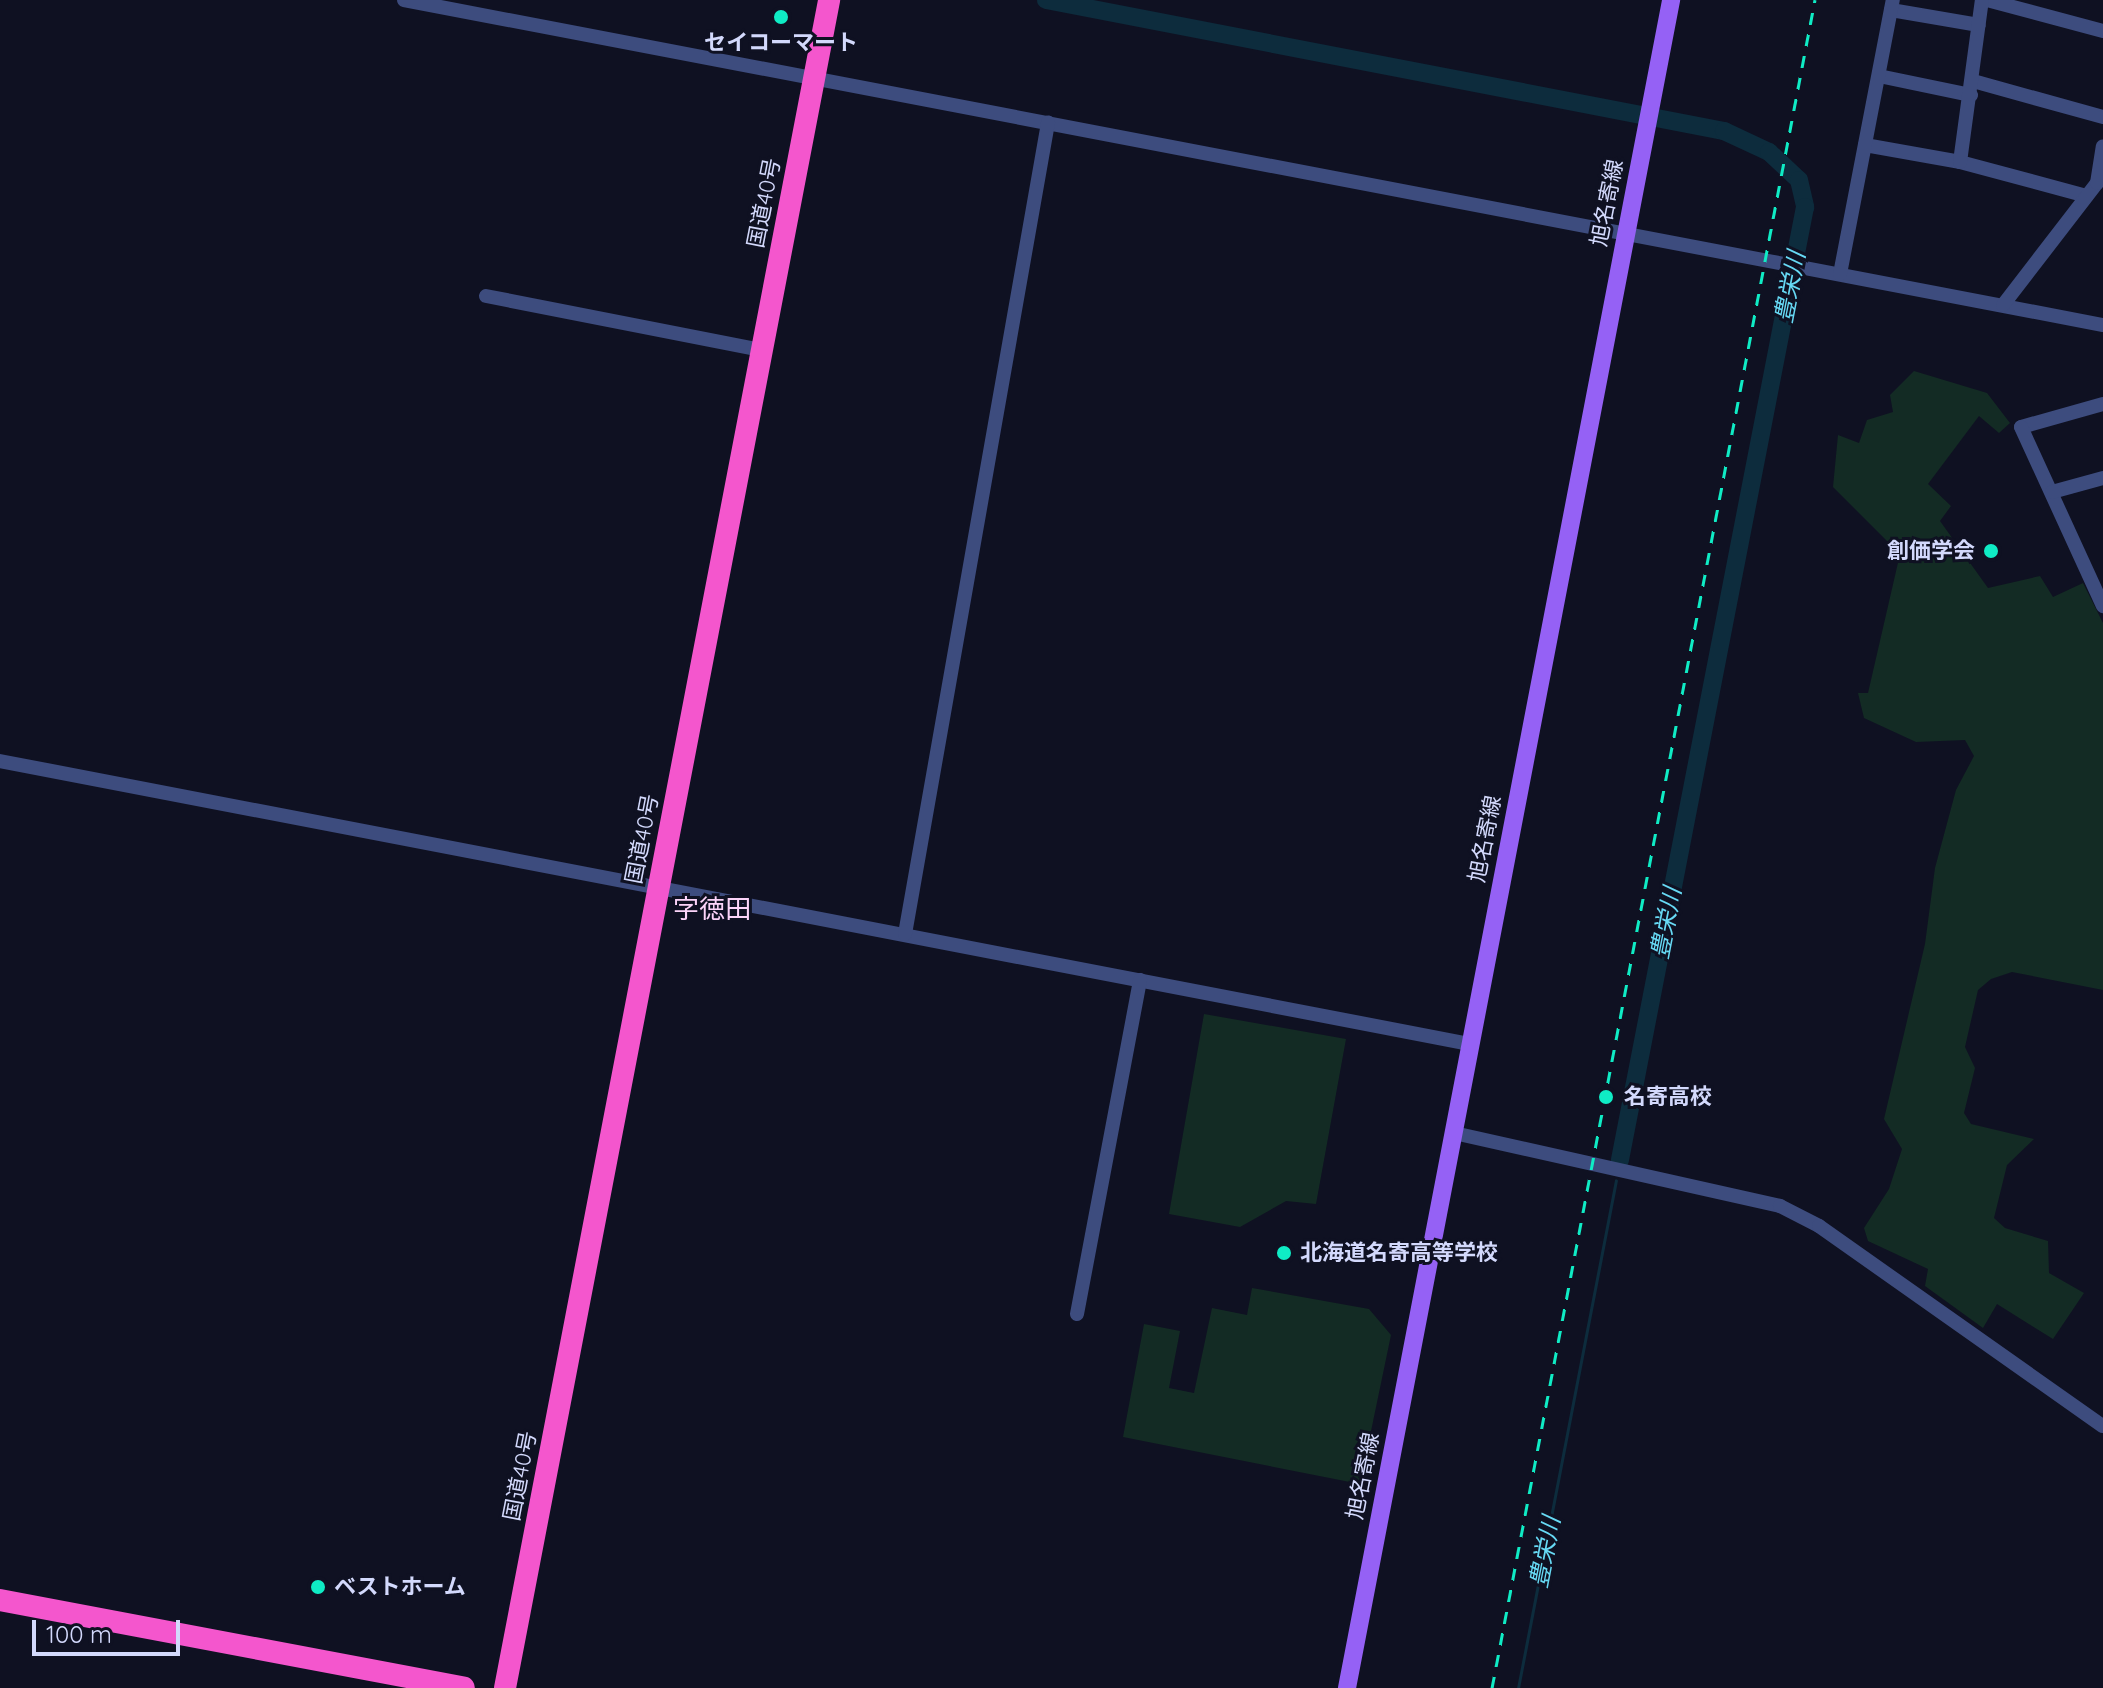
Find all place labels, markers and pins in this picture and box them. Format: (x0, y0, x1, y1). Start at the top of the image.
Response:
marker: セイコーマート (772, 8, 790, 26)
place label: セイコーマート (704, 30, 858, 56)
place label: 創価学会 (1887, 538, 1975, 564)
marker: 創価学会 (1982, 542, 2000, 560)
place label: 名寄高校 (1624, 1084, 1712, 1110)
marker: 名寄高校 (1595, 1086, 1617, 1108)
place label: 北海道名寄高等学校 (1300, 1240, 1498, 1266)
marker: 北海道名寄高等学校 (1275, 1244, 1293, 1262)
place label: ベストホーム (334, 1574, 466, 1600)
marker: ベストホーム (309, 1578, 327, 1596)

